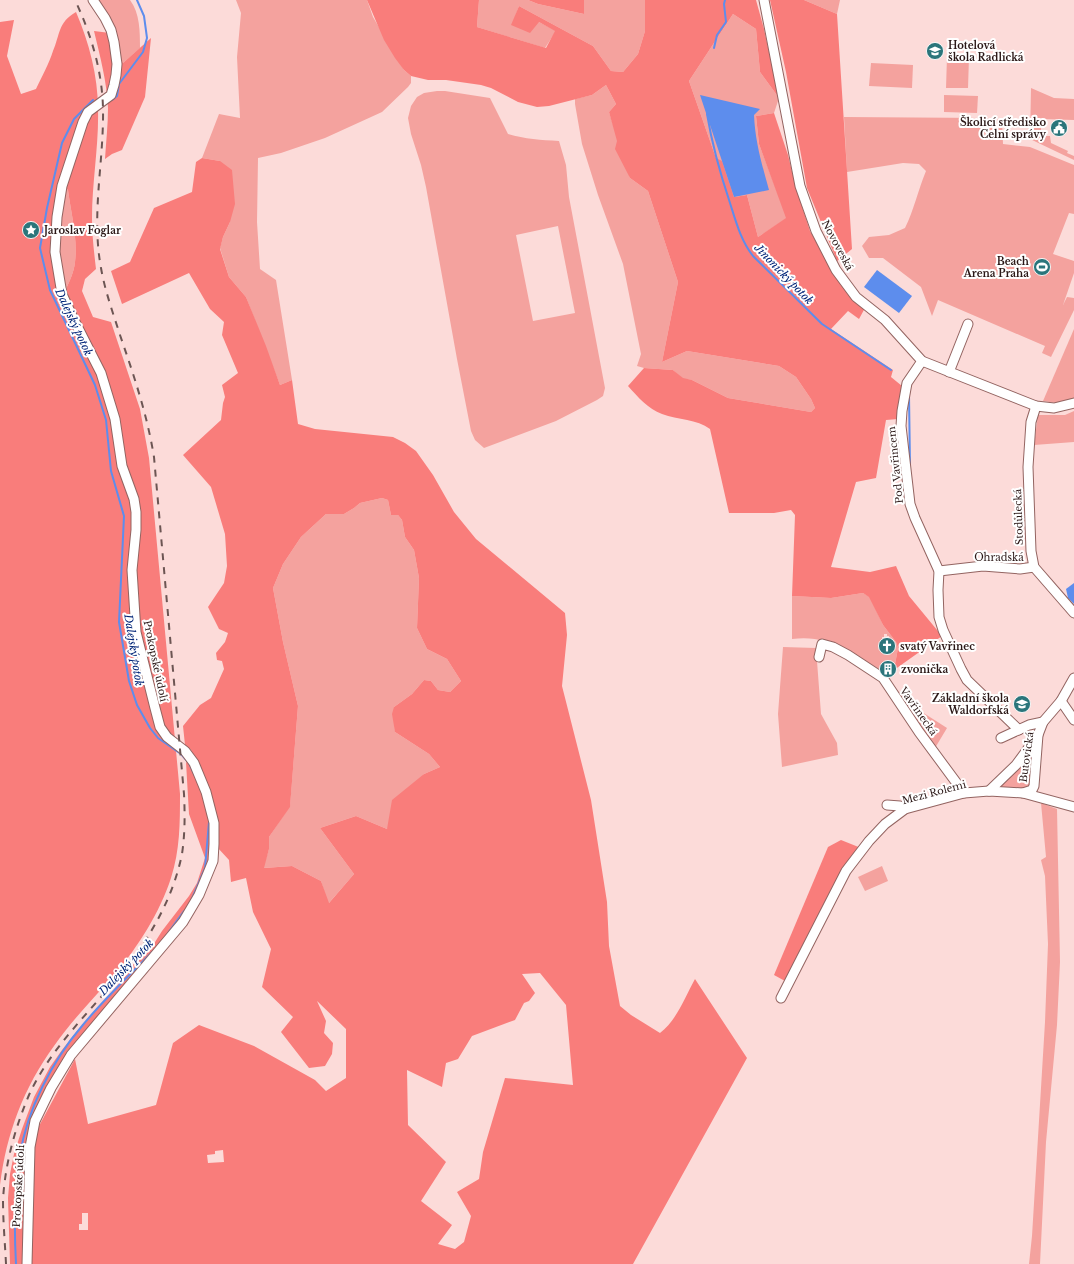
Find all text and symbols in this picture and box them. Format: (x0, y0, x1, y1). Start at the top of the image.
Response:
place label: Hotelová škola Radlická (948, 39, 1024, 64)
school or university icon: Hotelová škola Radlická (925, 41, 945, 61)
place label: Školicí středisko Celní správy (960, 115, 1047, 141)
public building icon: Školicí středisko Celní správy (1049, 118, 1069, 138)
street label: Novoveská (819, 218, 856, 273)
place icon: Jaroslav Foglar (21, 220, 41, 240)
place label: Jaroslav Foglar (42, 224, 121, 237)
water label: Jinonický potok (751, 240, 817, 307)
place label: Beach Arena Praha (963, 255, 1030, 280)
sports icon: Beach Arena Praha (1032, 257, 1052, 277)
water label: Dalejský potok (52, 285, 96, 358)
street label: Pod Vavřincem (885, 425, 906, 504)
street label: Stodůlecká (1011, 488, 1026, 545)
street label: Ohradská (974, 551, 1024, 564)
water label: Dalejský potok (121, 612, 147, 687)
street label: Prokopské údolí (141, 619, 171, 704)
church icon: svatý Vavřinec (877, 636, 897, 656)
place label: svatý Vavřinec (900, 640, 975, 653)
building icon: zvonička (878, 659, 898, 679)
place label: zvonička (901, 663, 948, 676)
street label: Vavřinecká (897, 684, 940, 738)
place label: Základní škola Waldorfská (932, 692, 1009, 717)
school or university icon: Základní škola Waldorfská (1012, 694, 1032, 714)
street label: Butovická (1017, 730, 1037, 783)
street label: Mezi Rolemi (901, 778, 968, 807)
water label: Dalejský potok (95, 936, 156, 999)
street label: Prokopské údolí (10, 1144, 27, 1228)

